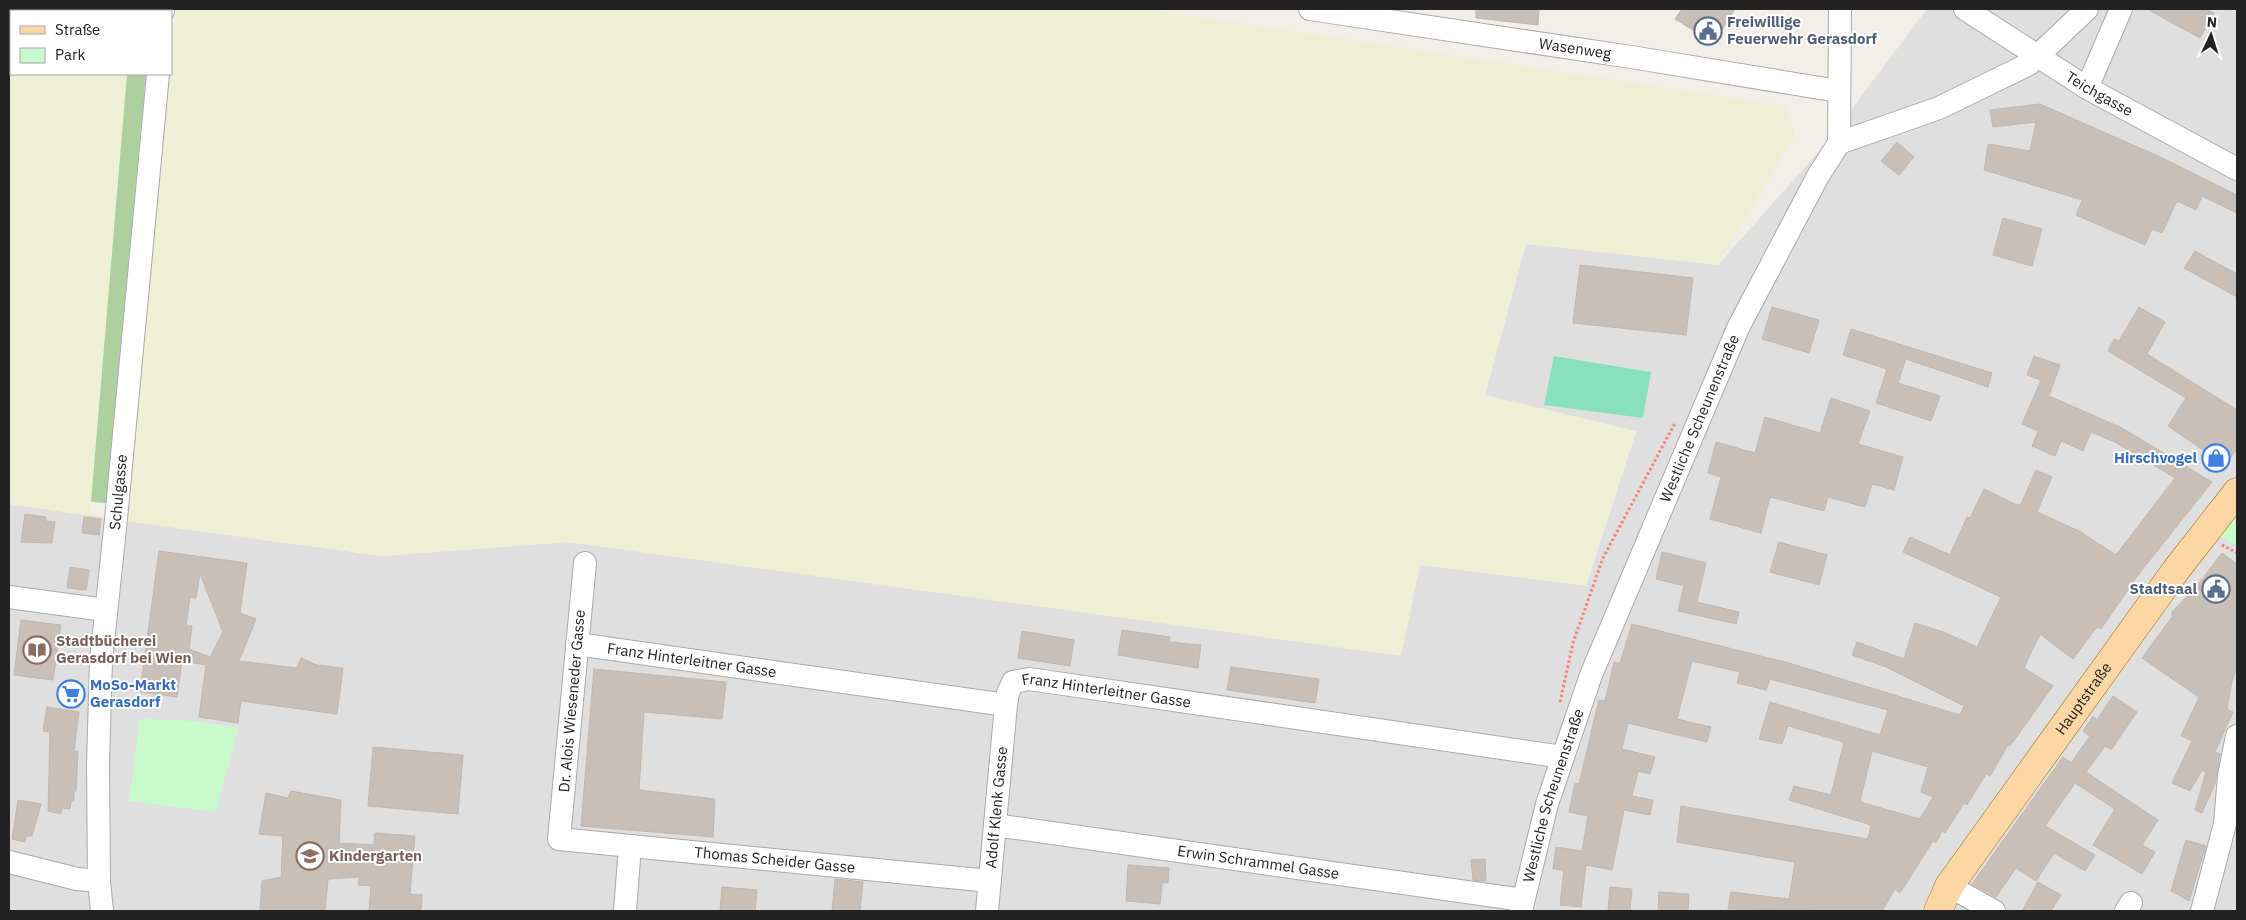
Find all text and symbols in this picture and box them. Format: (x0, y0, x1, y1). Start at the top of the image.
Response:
legend (10, 10, 172, 75)
north arrow (2186, 10, 2236, 60)
place label: Freiwillige Feuerwehr Gerasdorf (1727, 12, 1878, 48)
text: N (2206, 13, 2218, 31)
public building icon: Freiwillige Feuerwehr Gerasdorf (1693, 16, 1723, 46)
text: Straße (55, 20, 100, 39)
street label: Wasenweg (1538, 33, 1613, 63)
text: Park (55, 45, 85, 64)
street label: Teichgasse (2062, 67, 2136, 120)
street label: Westliche Scheunenstraße (1655, 332, 1743, 505)
shop icon: Hirschvogel (2201, 443, 2231, 473)
place label: Hirschvogel (2114, 448, 2197, 467)
street label: Schulgasse (105, 453, 131, 531)
public building icon: Stadtsaal (2201, 574, 2231, 604)
place label: Stadtsaal (2129, 579, 2197, 598)
street label: Dr. Alois Wieseneder Gasse (554, 609, 589, 793)
place label: Stadtbücherei Gerasdorf bei Wien (56, 631, 192, 667)
library icon: Stadtbücherei Gerasdorf bei Wien (22, 635, 52, 665)
street label: Franz Hinterleitner Gasse (606, 638, 778, 681)
street label: Hauptstraße (2051, 658, 2116, 738)
street label: Franz Hinterleitner Gasse (1020, 669, 1192, 712)
place label: MoSo-Markt Gerasdorf (90, 675, 176, 711)
supermarket icon: MoSo-Markt Gerasdorf (56, 679, 86, 709)
street label: Westliche Scheunenstraße (1518, 706, 1588, 884)
street label: Adolf Klenk Gasse (981, 746, 1011, 869)
school or university icon: Kindergarten (295, 841, 325, 871)
street label: Erwin Schrammel Gasse (1176, 841, 1341, 883)
street label: Thomas Scheider Gasse (693, 842, 856, 877)
place label: Kindergarten (329, 846, 422, 865)

